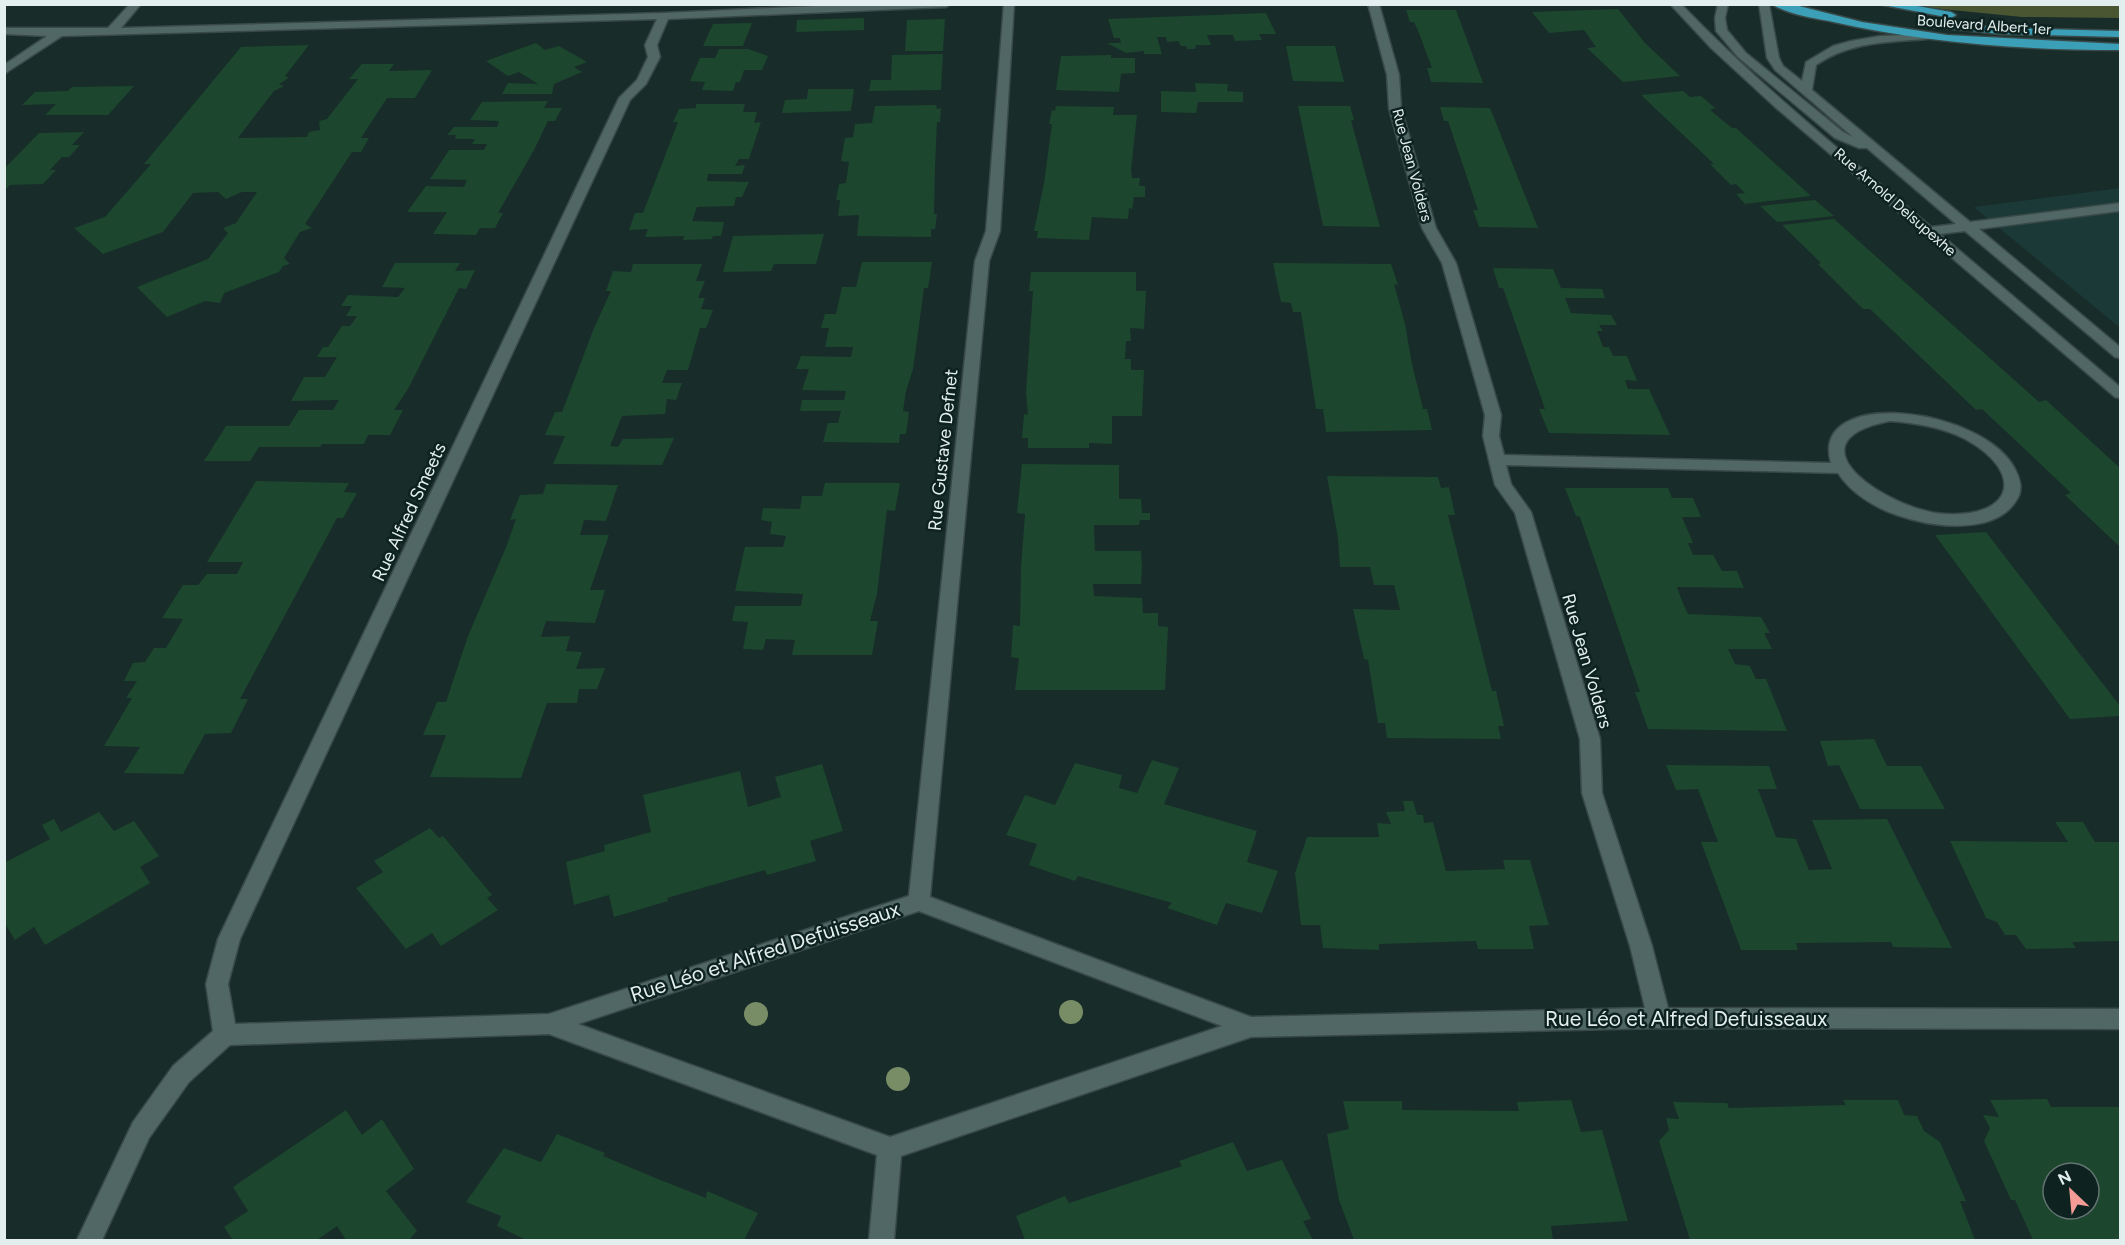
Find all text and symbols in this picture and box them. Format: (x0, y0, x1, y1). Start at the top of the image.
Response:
street label: Boulevard Albert 1er (1916, 11, 2052, 39)
street label: Rue Jean Volders (1388, 107, 1436, 223)
street label: Rue Arnold Delsupexhe (1830, 144, 1960, 260)
street label: Rue Gustave Defnet (924, 368, 962, 532)
street label: Rue Alfred Smeets (367, 439, 451, 585)
street label: Rue Jean Volders (1557, 591, 1617, 731)
street label: Rue Léo et Alfred Defuisseaux (627, 896, 903, 1007)
street label: Rue Léo et Alfred Defuisseaux (1545, 1006, 1827, 1031)
north arrow (2041, 1161, 2101, 1221)
text: N (2055, 1167, 2074, 1189)

